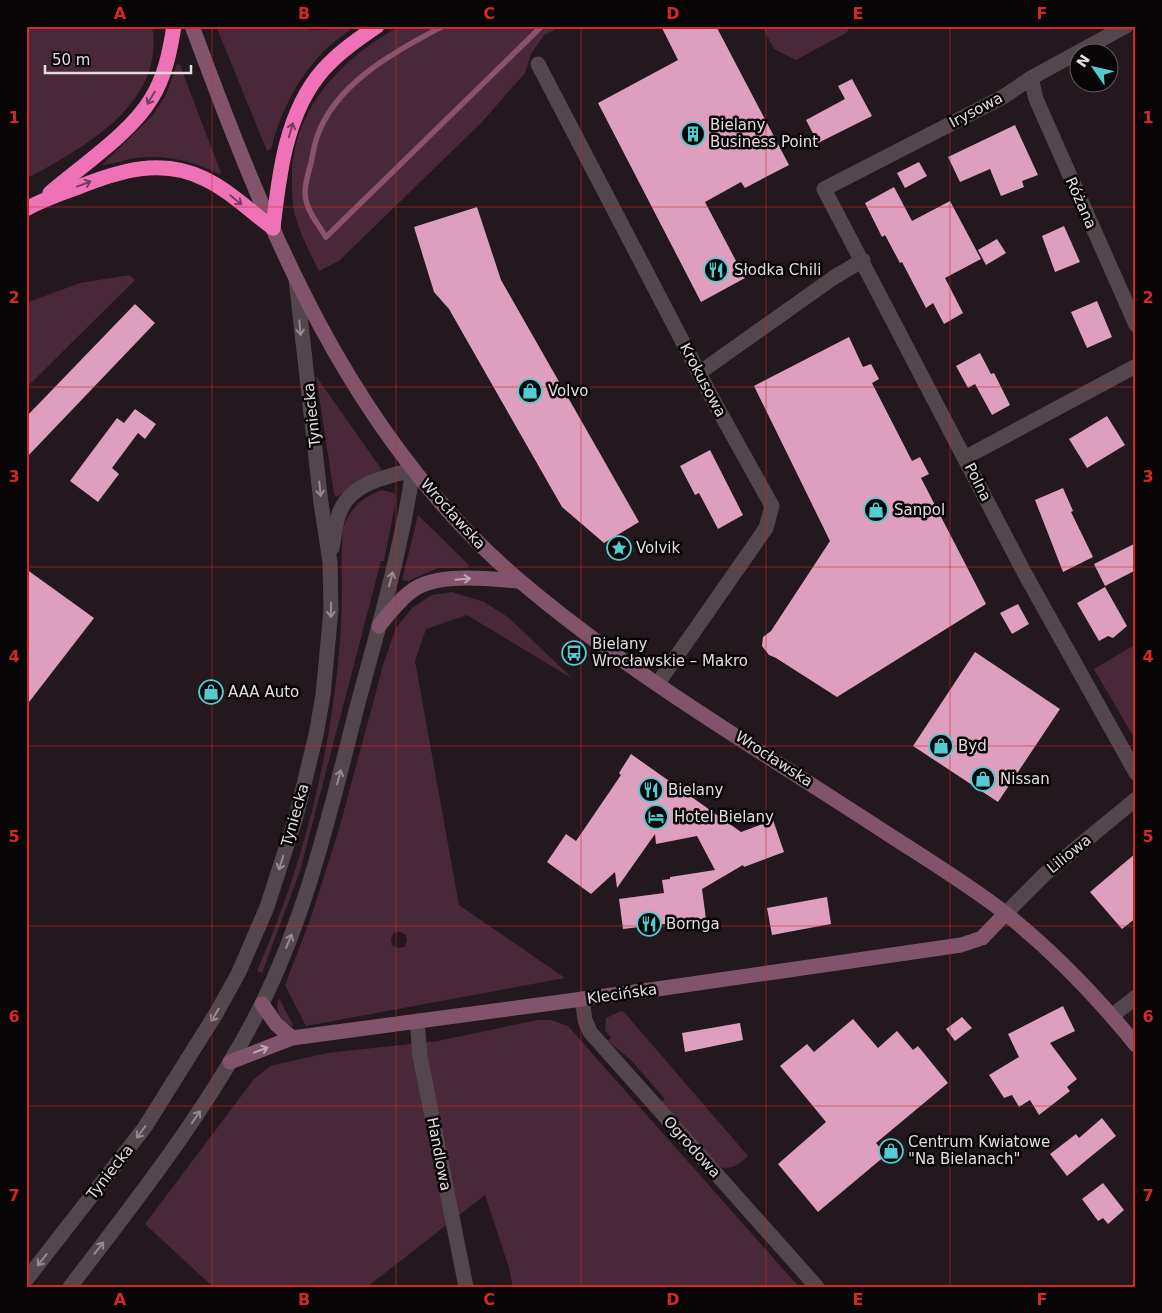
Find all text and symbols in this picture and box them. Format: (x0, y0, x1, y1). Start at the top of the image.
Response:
text: A (114, 4, 127, 23)
text: B (298, 4, 310, 23)
text: C (483, 4, 495, 23)
text: D (666, 4, 680, 23)
text: E (853, 4, 863, 23)
text: F (1037, 4, 1047, 23)
scale bar (45, 42, 191, 74)
north arrow (1070, 42, 1120, 92)
text: 50 m (52, 51, 90, 69)
text: N (1073, 51, 1093, 70)
street label: Irysowa (946, 88, 1006, 132)
one-way arrow (146, 91, 156, 105)
text: 1 (8, 108, 20, 127)
text: 1 (1142, 108, 1154, 127)
place label: Bielany Business Point (710, 116, 818, 151)
building icon: Bielany Business Point (680, 121, 706, 147)
one-way arrow (287, 122, 296, 138)
street label: Różana (1062, 174, 1100, 232)
one-way arrow (77, 179, 92, 188)
one-way arrow (229, 195, 242, 206)
restaurant icon: Słodka Chili (703, 257, 729, 283)
place label: Słodka Chili (734, 261, 821, 279)
text: 2 (8, 288, 20, 307)
text: 2 (1142, 288, 1154, 307)
one-way arrow (296, 320, 305, 336)
street label: Krokusowa (676, 340, 730, 420)
shop icon: Volvo (517, 378, 543, 404)
street label: Tyniecka (300, 382, 324, 449)
place label: Volvo (548, 382, 589, 400)
street label: Polna (961, 460, 995, 504)
text: 3 (8, 467, 20, 486)
text: 3 (1142, 467, 1154, 486)
street label: Wrocławska (417, 475, 489, 553)
one-way arrow (315, 481, 324, 497)
shop icon: Sanpol (863, 497, 889, 523)
place label: Sanpol (894, 501, 945, 519)
place icon: Volvik (606, 535, 632, 561)
place label: Volvik (636, 539, 680, 557)
one-way arrow (387, 571, 396, 587)
one-way arrow (454, 574, 470, 583)
one-way arrow (326, 602, 336, 618)
place label: Bielany Wrocławskie – Makro (592, 635, 748, 670)
bus stop icon: Bielany Wrocławskie – Makro (561, 640, 587, 666)
text: 4 (8, 647, 20, 666)
text: 4 (1142, 647, 1154, 666)
shop icon: AAA Auto (198, 679, 224, 705)
place label: AAA Auto (228, 683, 299, 701)
street label: Wrocławska (732, 727, 816, 791)
shop icon: Byd (928, 733, 954, 759)
place label: Byd (958, 737, 987, 755)
shop icon: Nissan (970, 766, 996, 792)
one-way arrow (335, 769, 345, 785)
place label: Nissan (1000, 770, 1050, 788)
restaurant icon: Bielany (638, 777, 664, 803)
place label: Bielany (668, 781, 724, 799)
street label: Tyniecka (277, 782, 313, 849)
hotel icon: Hotel Bielany (643, 804, 669, 830)
place label: Hotel Bielany (674, 808, 774, 826)
text: 5 (8, 827, 20, 846)
text: 5 (1142, 827, 1154, 846)
street label: Liliowa (1043, 831, 1095, 877)
one-way arrow (275, 855, 285, 871)
restaurant icon: Bornga (636, 911, 662, 937)
place label: Bornga (666, 915, 720, 933)
one-way arrow (285, 934, 295, 949)
street label: Klecińska (586, 980, 658, 1008)
text: 6 (8, 1007, 20, 1026)
one-way arrow (210, 1007, 220, 1021)
text: 6 (1142, 1007, 1154, 1026)
one-way arrow (253, 1045, 268, 1054)
one-way arrow (191, 1111, 201, 1125)
street label: Ogrodowa (660, 1113, 724, 1181)
street label: Handlowa (423, 1116, 455, 1192)
one-way arrow (136, 1125, 146, 1139)
place label: Centrum Kwiatowe "Na Bielanach" (908, 1133, 1050, 1168)
shop icon: Centrum Kwiatowe "Na Bielanach" (878, 1138, 904, 1164)
street label: Tyniecka (82, 1141, 137, 1204)
text: 7 (8, 1186, 20, 1205)
text: 7 (1142, 1186, 1154, 1205)
one-way arrow (94, 1242, 105, 1255)
one-way arrow (36, 1253, 47, 1266)
text: A (114, 1290, 127, 1309)
text: B (298, 1290, 310, 1309)
text: C (483, 1290, 495, 1309)
text: D (666, 1290, 680, 1309)
text: E (853, 1290, 863, 1309)
text: F (1037, 1290, 1047, 1309)

